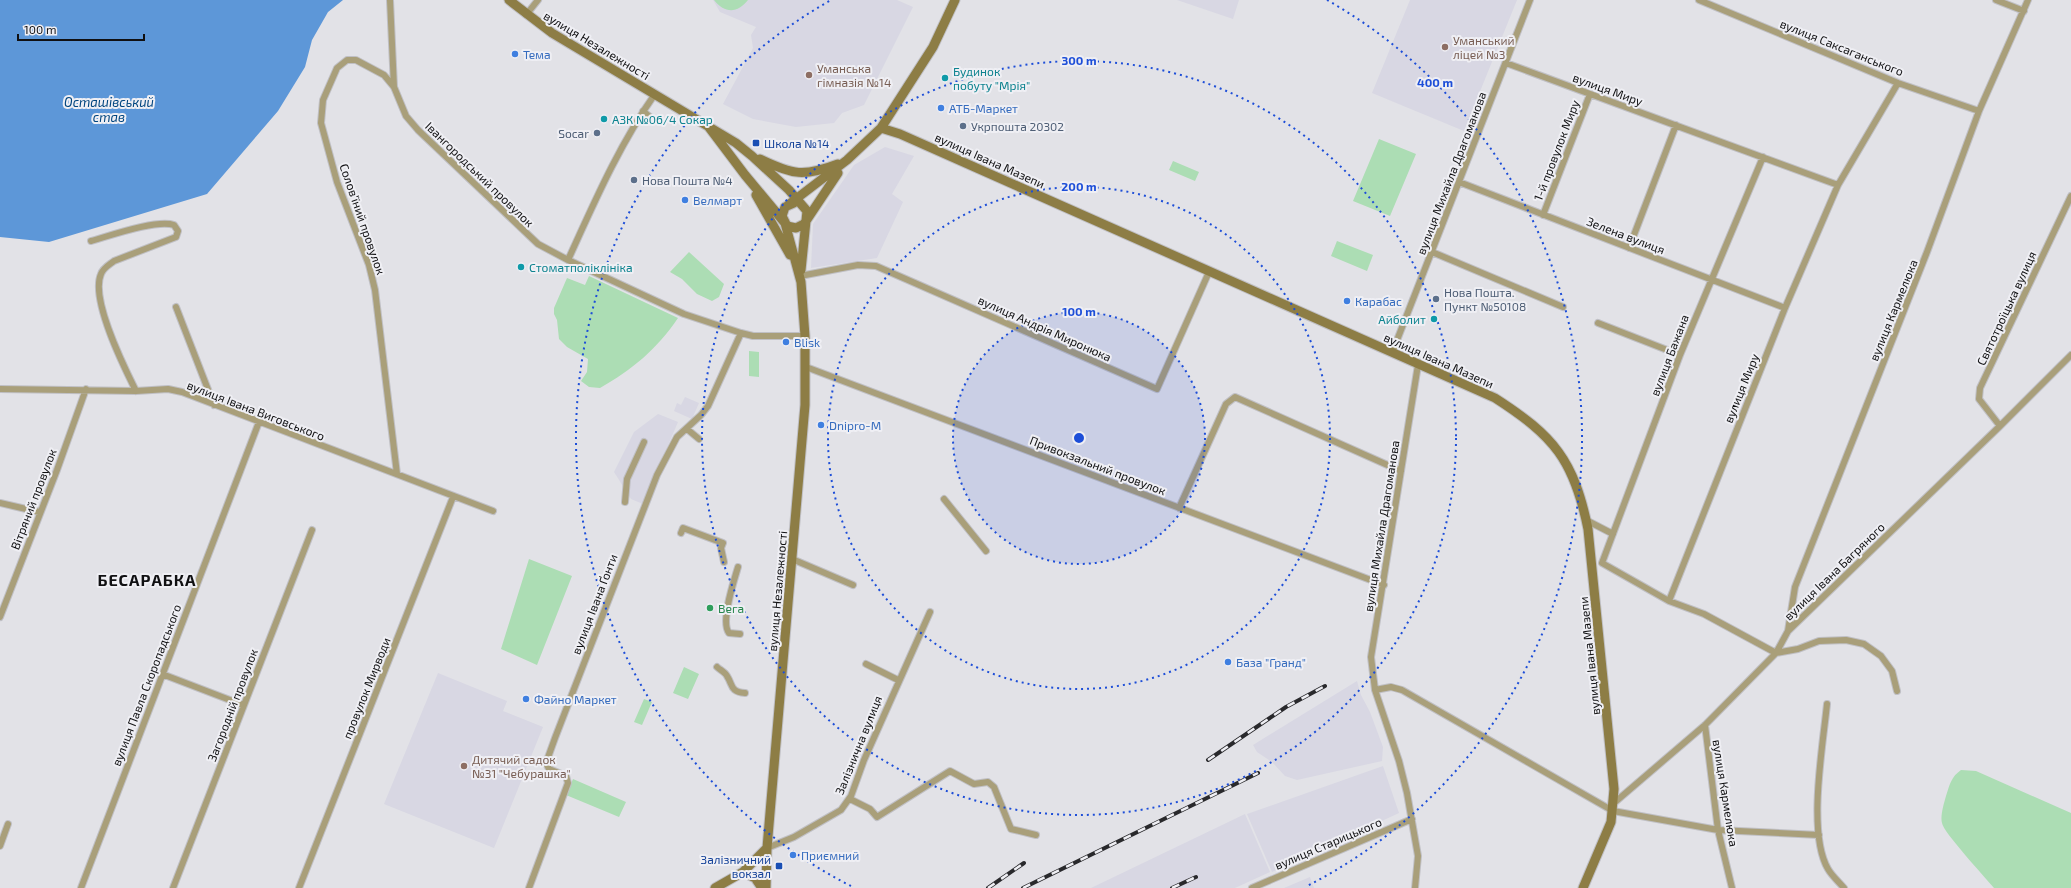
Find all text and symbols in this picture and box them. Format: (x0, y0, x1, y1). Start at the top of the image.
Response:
street label: вулиця Незалежності (541, 8, 652, 83)
scale bar (18, 16, 144, 42)
street label: вулиця Саксаганського (1778, 16, 1906, 79)
text: 100 m (24, 22, 56, 36)
place label: Уманський ліцей №3 (1453, 33, 1515, 61)
marker: Уманський ліцей №3 (1440, 42, 1450, 52)
place label: Тема (523, 47, 551, 61)
marker: Тема (510, 49, 520, 59)
text: 300 m (1061, 53, 1097, 67)
place label: Уманська гімназія №14 (817, 61, 891, 89)
place label: Будинок побуту "Мрія" (953, 64, 1030, 93)
marker: Уманська гімназія №14 (804, 70, 814, 80)
street label: вулиця Миру (1571, 70, 1646, 109)
marker: Будинок побуту "Мрія" (940, 73, 950, 83)
text: 400 m (1417, 75, 1453, 89)
street label: вулиця Михайла Драгоманова (1413, 90, 1490, 257)
water label: Осташівський став (64, 94, 154, 125)
street label: 1-й провулок Миру (1530, 97, 1583, 203)
place label: АТБ-Маркет (949, 101, 1018, 115)
marker: АТБ-Маркет (936, 103, 946, 113)
place label: АЗК №06/4 Сокар (612, 112, 713, 126)
marker: АЗК №06/4 Сокар (599, 114, 609, 124)
street label: Івангородський провулок (422, 119, 537, 231)
place label: Укрпошта 20302 (971, 119, 1064, 133)
marker: Укрпошта 20302 (958, 121, 968, 131)
place label: Socar (558, 126, 589, 140)
marker: Socar (592, 128, 602, 138)
street label: вулиця Івана Мазепи (932, 129, 1047, 191)
place label: Школа №14 (764, 136, 829, 150)
marker: Школа №14 (751, 138, 761, 148)
street label: Соловʼїний провулок (336, 162, 389, 277)
place label: Нова Пошта №4 (642, 173, 733, 187)
marker: Нова Пошта №4 (629, 175, 639, 185)
text: 200 m (1061, 179, 1097, 193)
place label: Велмарт (693, 193, 742, 207)
marker: Велмарт (680, 195, 690, 205)
street label: Зелена вулиця (1585, 214, 1667, 257)
street label: Святотроїцька вулиця (1973, 249, 2040, 368)
street label: вулиця Кармелюка (1866, 257, 1921, 363)
place label: Стоматполіклініка (529, 260, 633, 274)
marker: Стоматполіклініка (516, 262, 526, 272)
place label: Нова Пошта. Пункт №50108 (1444, 285, 1526, 314)
street label: вулиця Андрія Миронюка (976, 292, 1114, 365)
place label: Карабас (1355, 294, 1402, 308)
marker: Нова Пошта. Пункт №50108 (1431, 294, 1441, 304)
marker: Карабас (1342, 296, 1352, 306)
text: 100 m (1062, 304, 1096, 318)
place label: Айболит (1378, 312, 1426, 326)
street label: вулиця Бажана (1647, 312, 1692, 398)
marker: Айболит (1429, 314, 1439, 324)
street label: вулиця Івана Мазепи (1381, 329, 1496, 391)
place label: Blisk (794, 335, 820, 349)
marker: Blisk (781, 337, 791, 347)
street label: вулиця Миру (1721, 351, 1762, 425)
street label: вулиця Івана Виговського (185, 377, 327, 444)
place label: Dnipro-M (829, 418, 881, 432)
marker: Dnipro-M (816, 420, 826, 430)
centre of rings (1072, 431, 1086, 445)
street label: Привокзальний провулок (1028, 433, 1169, 499)
street label: вулиця Михайла Драгоманова (1361, 439, 1402, 613)
street label: Вітряний провулок (7, 446, 60, 552)
street label: вулиця Івана Багряного (1781, 519, 1888, 623)
street label: вулиця Незалежності (765, 530, 790, 652)
street label: вулиця Івана Ґонти (568, 552, 621, 657)
district label: БЕСАРАБКА (97, 570, 197, 589)
street label: вулиця Івана Мазепи (1576, 596, 1603, 716)
place label: Вега (718, 601, 744, 615)
street label: вулиця Павла Скоропадського (109, 602, 184, 768)
marker: Вега (705, 603, 715, 613)
street label: провулок Мирводи (339, 635, 394, 741)
street label: Загородній провулок (204, 646, 261, 764)
place label: База "Гранд" (1236, 655, 1306, 669)
marker: База "Гранд" (1223, 657, 1233, 667)
place label: Файно Маркет (534, 692, 617, 706)
street label: Залізнична вулиця (832, 693, 885, 797)
marker: Файно Маркет (521, 694, 531, 704)
street label: вулиця Кармелюка (1710, 738, 1741, 848)
place label: Дитячий садок №31 "Чебурашка" (472, 752, 571, 781)
marker: Дитячий садок №31 "Чебурашка" (459, 761, 469, 771)
street label: вулиця Старицького (1272, 814, 1384, 873)
place label: Приємний (801, 848, 859, 862)
marker: Приємний (788, 850, 798, 860)
place label: Залізничний вокзал (701, 852, 771, 880)
marker: Залізничний вокзал (774, 861, 784, 871)

